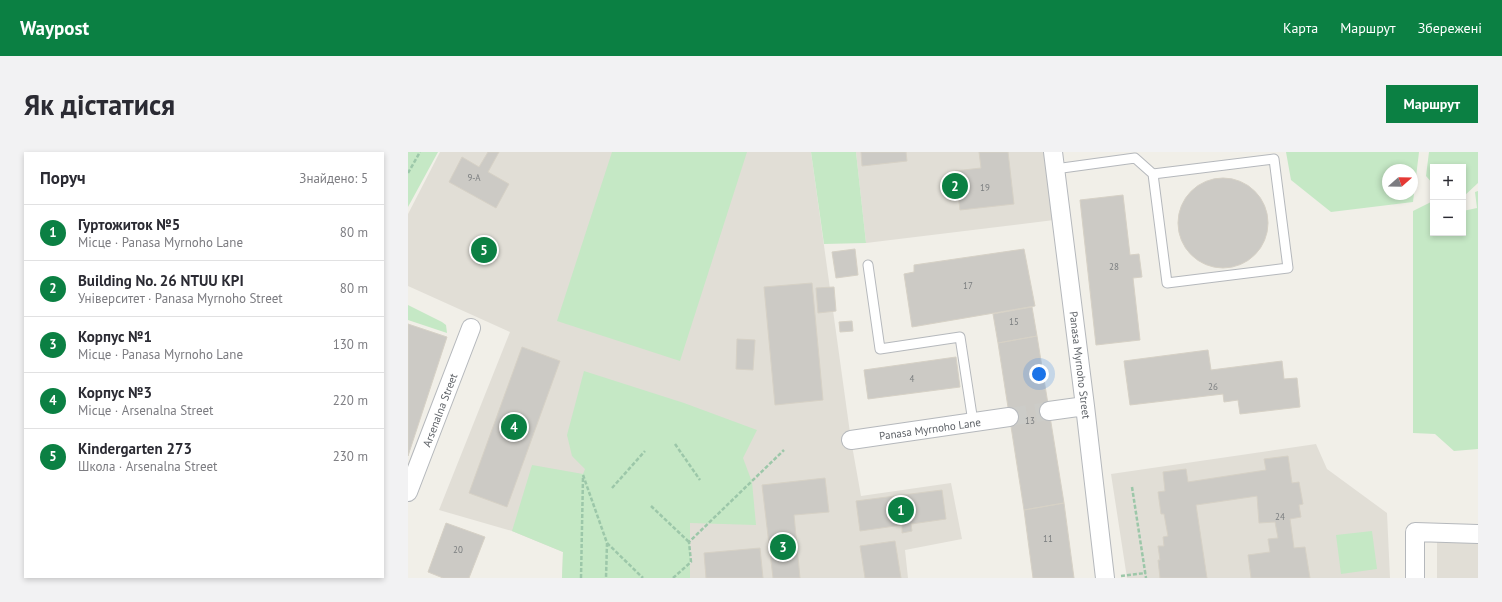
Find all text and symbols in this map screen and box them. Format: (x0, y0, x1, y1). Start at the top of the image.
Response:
text: Waypost (20, 16, 89, 40)
text: Карта (1283, 19, 1318, 37)
text: Маршрут (1340, 19, 1396, 37)
text: Збережені (1418, 19, 1482, 37)
button: Маршрут (1386, 85, 1478, 123)
text: Як дістатися (24, 86, 175, 123)
north arrow (1382, 164, 1418, 200)
map controls (1430, 164, 1466, 236)
button: + (1430, 164, 1466, 200)
text: Поруч (40, 167, 86, 189)
text: Знайдено: 5 (299, 170, 368, 187)
pin: 2 (942, 171, 968, 201)
house number: 9-А (467, 172, 481, 183)
house number: 19 (980, 182, 990, 193)
button: − (1430, 200, 1466, 236)
text: Гуртожиток №5 (78, 215, 180, 234)
text: 1 (49, 224, 57, 241)
text: 80 m (340, 224, 368, 241)
text: Місце · Panasa Myrnoho Lane (78, 234, 243, 251)
pin: 5 (471, 235, 497, 265)
house number: 28 (1109, 261, 1119, 272)
text: Building No. 26 NTUU KPI (78, 271, 244, 290)
text: 2 (49, 280, 57, 297)
text: 80 m (340, 280, 368, 297)
house number: 17 (963, 280, 973, 291)
text: Університет · Panasa Myrnoho Street (78, 290, 283, 307)
street label: Panasa Myrnoho Street (1066, 310, 1094, 420)
house number: 15 (1009, 316, 1019, 327)
text: Корпус №1 (78, 327, 152, 346)
text: 3 (49, 336, 57, 353)
text: 130 m (333, 336, 368, 353)
text: Місце · Panasa Myrnoho Lane (78, 346, 243, 363)
your location (1029, 364, 1049, 384)
street label: Arsenalna Street (420, 371, 461, 449)
house number: 4 (910, 373, 915, 384)
house number: 26 (1208, 381, 1218, 392)
text: Корпус №3 (78, 383, 152, 402)
text: 4 (49, 392, 57, 409)
text: 220 m (333, 392, 368, 409)
text: Місце · Arsenalna Street (78, 402, 213, 419)
pin: 4 (501, 412, 527, 442)
street label: Panasa Myrnoho Lane (878, 415, 982, 443)
house number: 13 (1025, 415, 1035, 426)
text: Kindergarten 273 (78, 439, 192, 458)
text: 5 (49, 448, 57, 465)
text: 230 m (333, 448, 368, 465)
text: Школа · Arsenalna Street (78, 458, 217, 475)
pin: 1 (888, 495, 914, 525)
house number: 24 (1275, 511, 1285, 522)
pin: 3 (770, 532, 796, 562)
house number: 11 (1043, 533, 1053, 544)
house number: 20 (453, 544, 463, 555)

